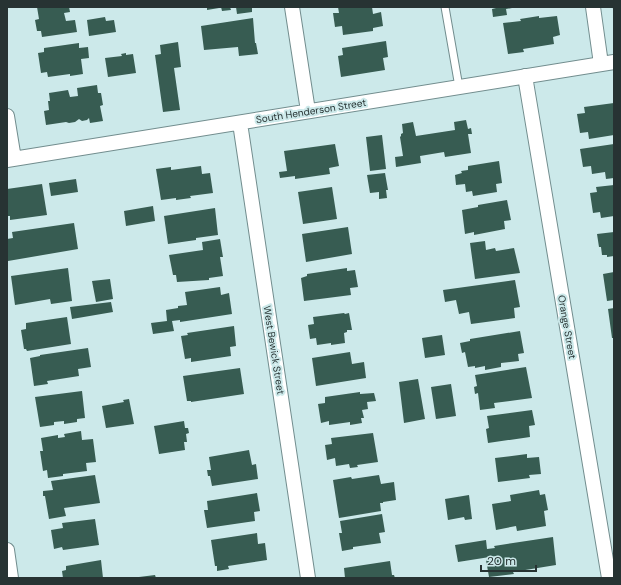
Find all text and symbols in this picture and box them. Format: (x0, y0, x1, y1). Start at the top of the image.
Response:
street label: South Henderson Street (255, 96, 367, 126)
street label: Orange Street (555, 294, 579, 360)
street label: West Bewick Street (261, 305, 287, 395)
scale bar (481, 547, 536, 573)
text: 20 m (487, 553, 516, 569)

